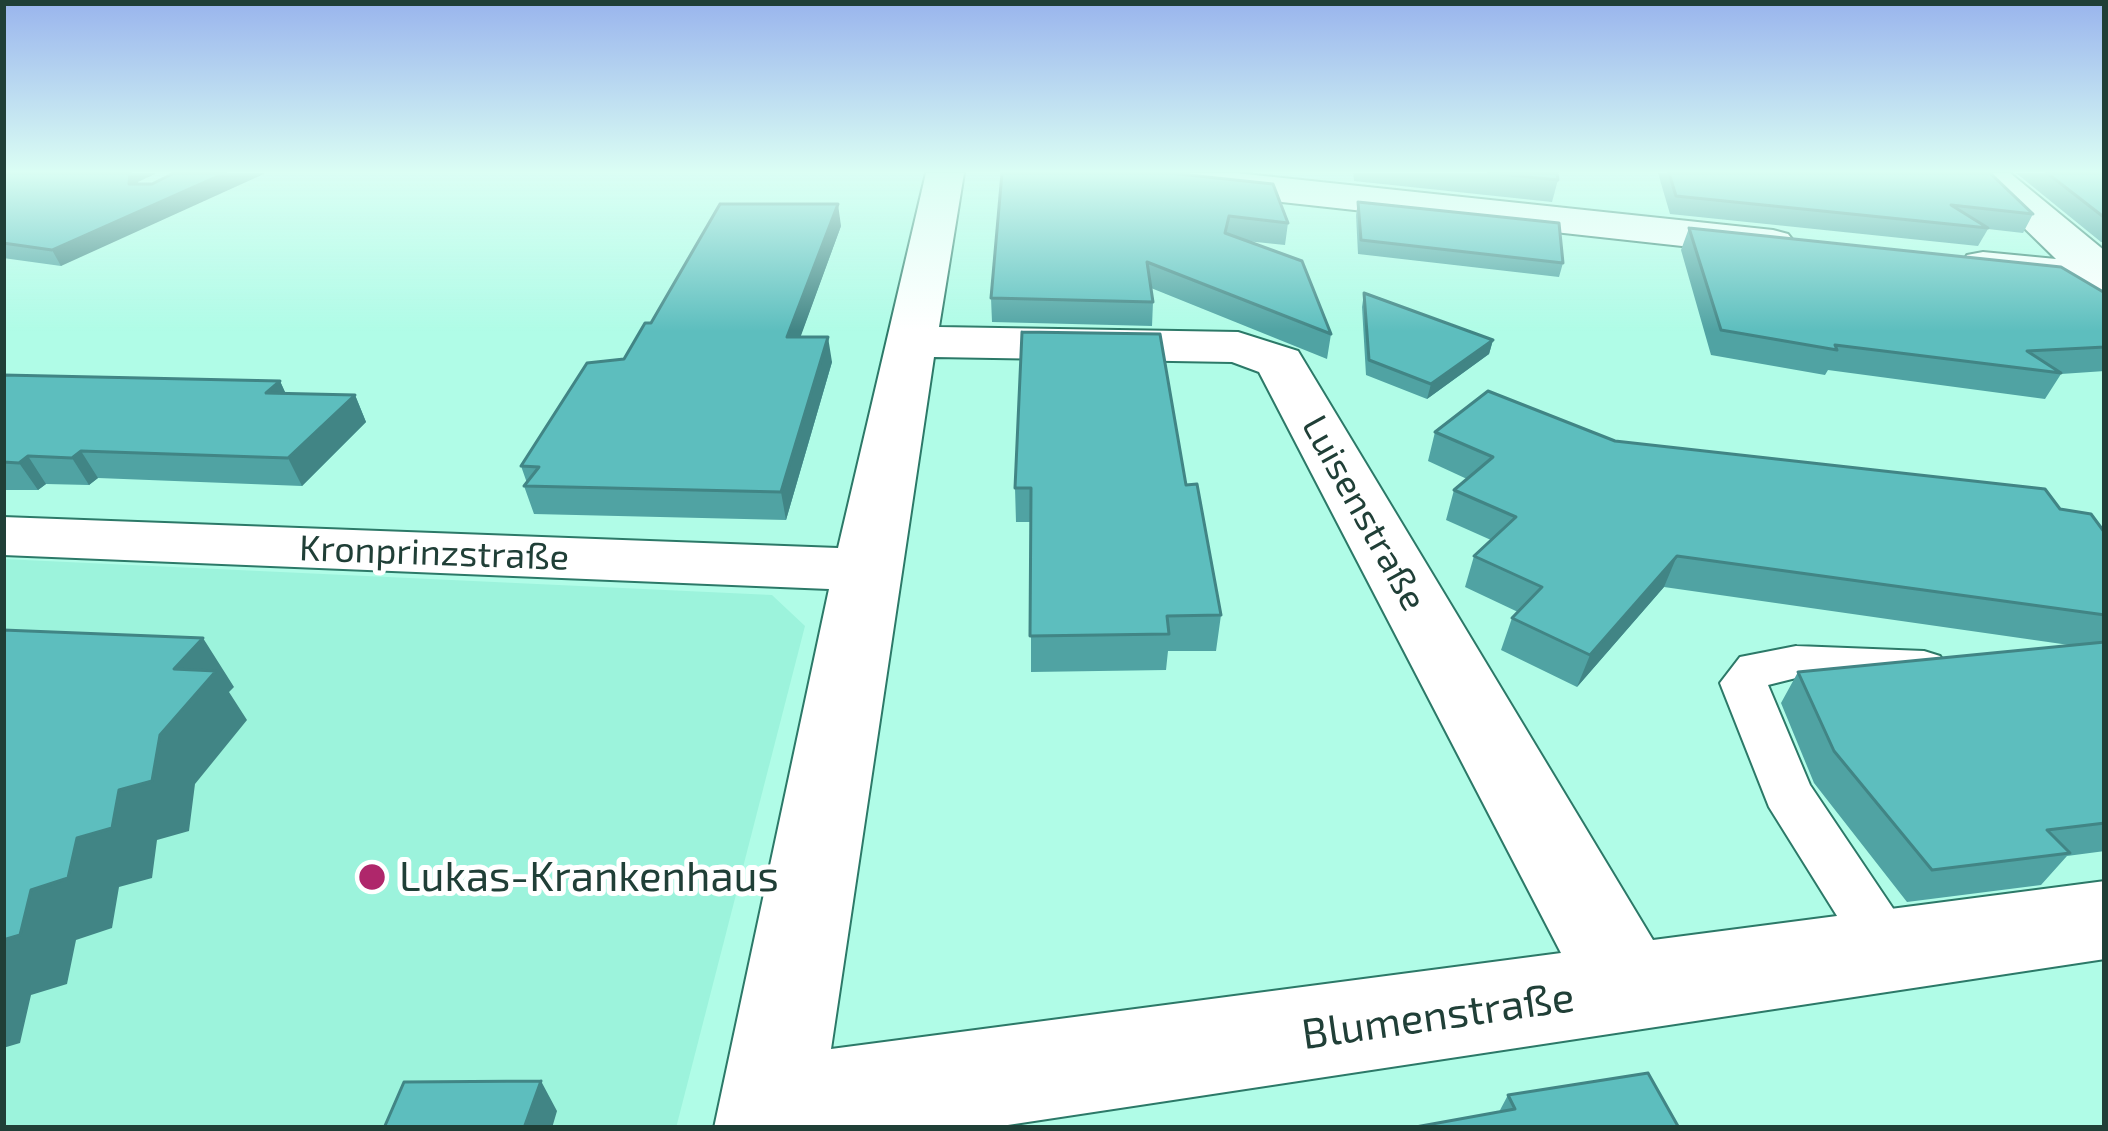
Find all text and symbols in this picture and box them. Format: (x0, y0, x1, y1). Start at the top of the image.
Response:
street label: Luisenstraße (1293, 408, 1435, 618)
street label: Kronprinzstraße (298, 527, 570, 579)
place label: Lukas-Krankenhaus (399, 852, 779, 902)
marker: Lukas-Krankenhaus (356, 861, 388, 893)
street label: Blumenstraße (1299, 972, 1577, 1060)

